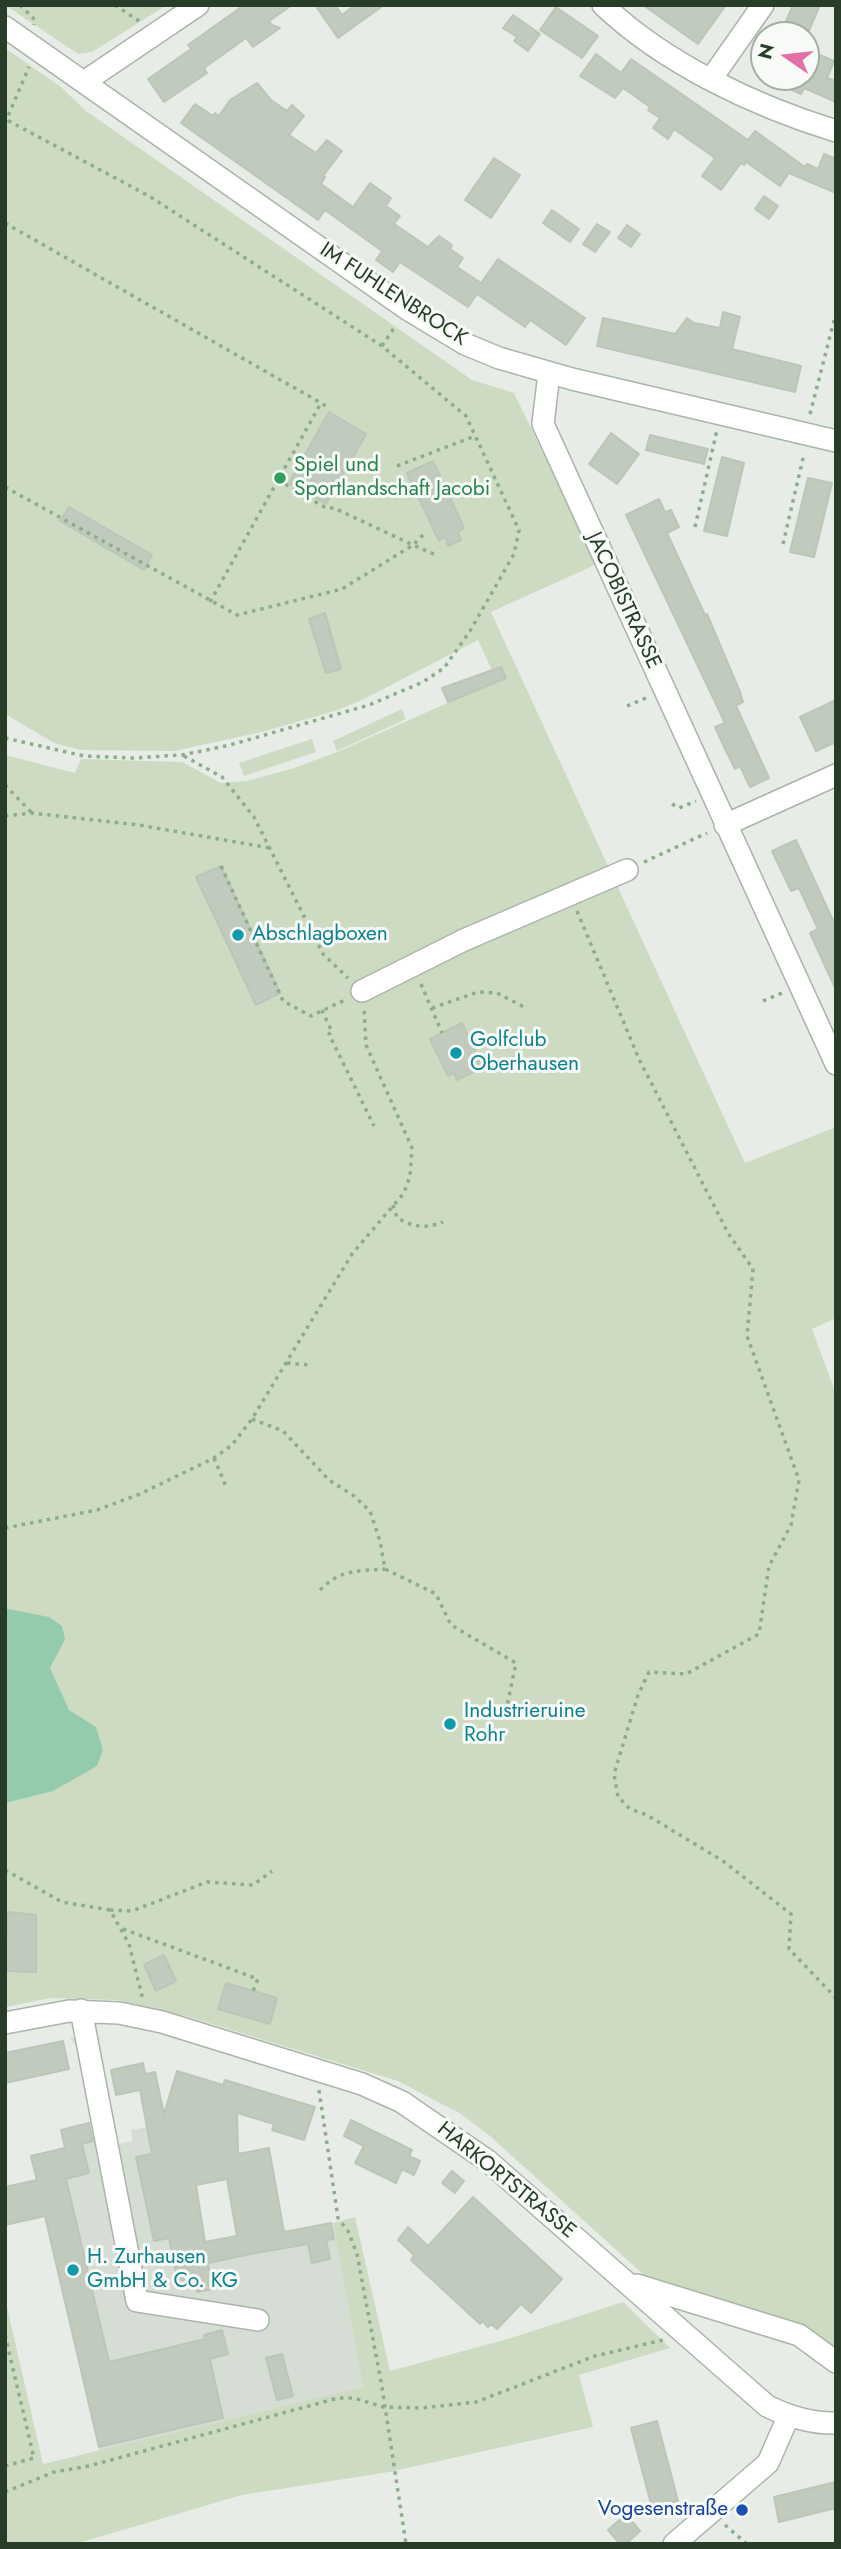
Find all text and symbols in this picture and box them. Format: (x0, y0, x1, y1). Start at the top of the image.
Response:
north arrow (750, 21, 820, 91)
text: N (751, 41, 781, 62)
street label: IM FUHLENBROCK (315, 238, 471, 352)
place label: Spiel und Sportlandschaft Jacobi (294, 453, 490, 503)
marker: Spiel und Sportlandschaft Jacobi (272, 470, 288, 486)
street label: JACOBISTRASSE (580, 529, 666, 673)
place label: Abschlagboxen (252, 922, 388, 948)
marker: Abschlagboxen (230, 927, 246, 943)
place label: Golfclub Oberhausen (470, 1028, 579, 1078)
marker: Golfclub Oberhausen (448, 1045, 464, 1061)
place label: Industrieruine Rohr (464, 1699, 586, 1749)
marker: Industrieruine Rohr (442, 1716, 458, 1732)
street label: HARKORTSTRASSE (432, 2117, 580, 2245)
place label: H. Zurhausen GmbH & Co. KG (87, 2245, 238, 2295)
marker: H. Zurhausen GmbH & Co. KG (65, 2262, 81, 2278)
place label: Vogesenstraße (598, 2497, 728, 2523)
marker: Vogesenstraße (734, 2502, 750, 2518)

